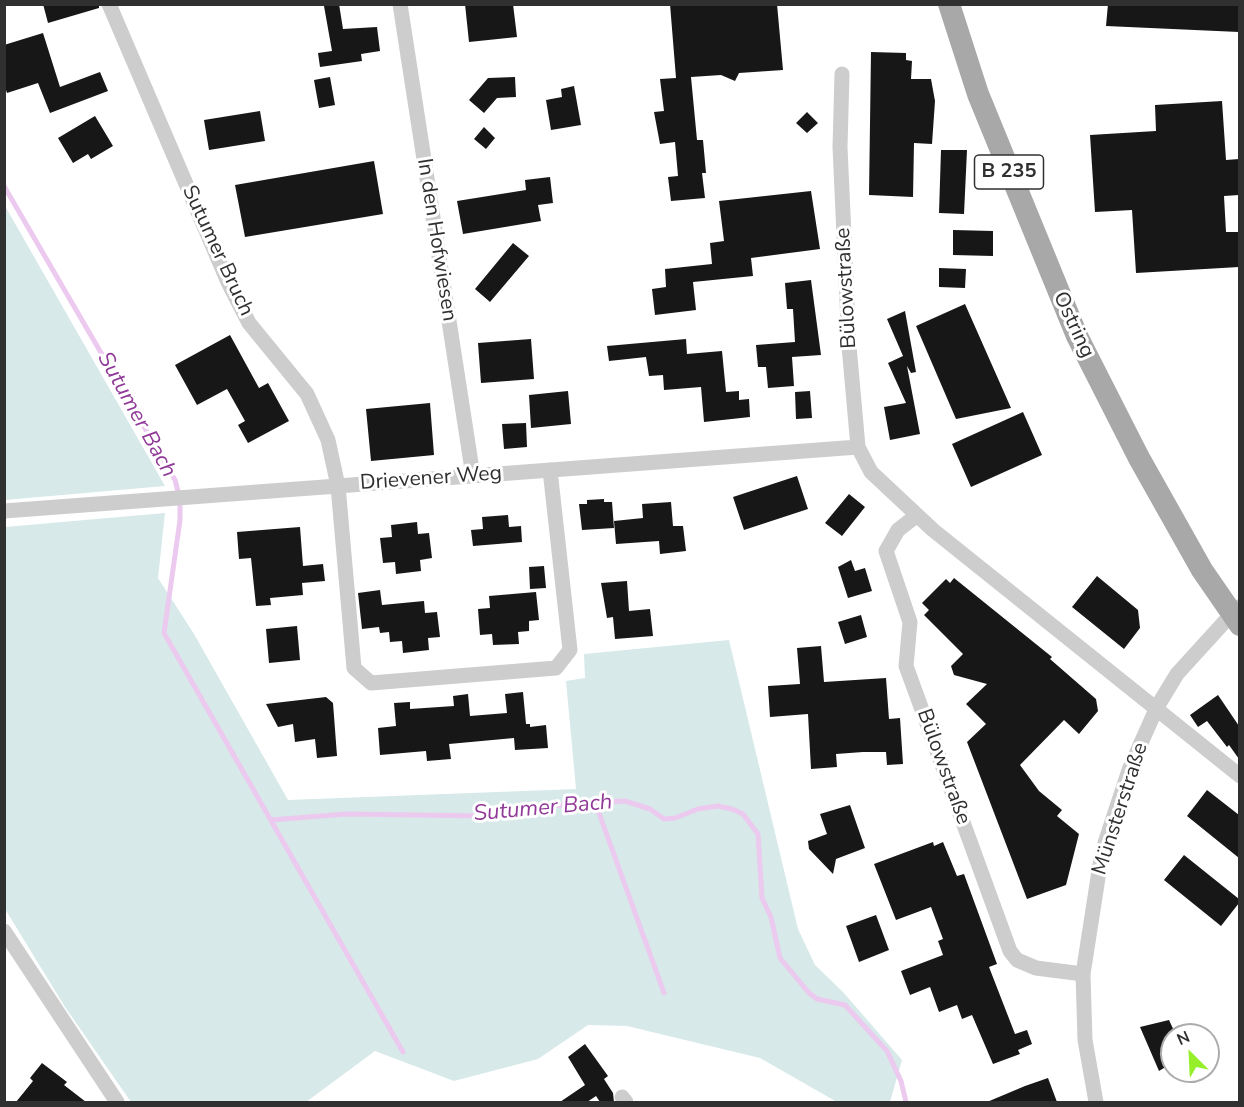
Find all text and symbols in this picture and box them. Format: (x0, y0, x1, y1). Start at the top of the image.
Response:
road number: B 235 (974, 155, 1044, 189)
street label: In den Hofwiesen (411, 157, 461, 323)
street label: Sutumer Bruch (176, 182, 258, 320)
street label: Bülowstraße (831, 227, 863, 349)
street label: Ostring (1047, 288, 1099, 362)
water label: Sutumer Bach (91, 348, 181, 482)
street label: Drievener Weg (359, 461, 503, 497)
street label: Bülowstraße (910, 706, 976, 828)
street label: Münsterstraße (1088, 740, 1154, 878)
water label: Sutumer Bach (473, 790, 613, 828)
north arrow (1160, 1023, 1220, 1083)
text: N (1174, 1026, 1193, 1051)

